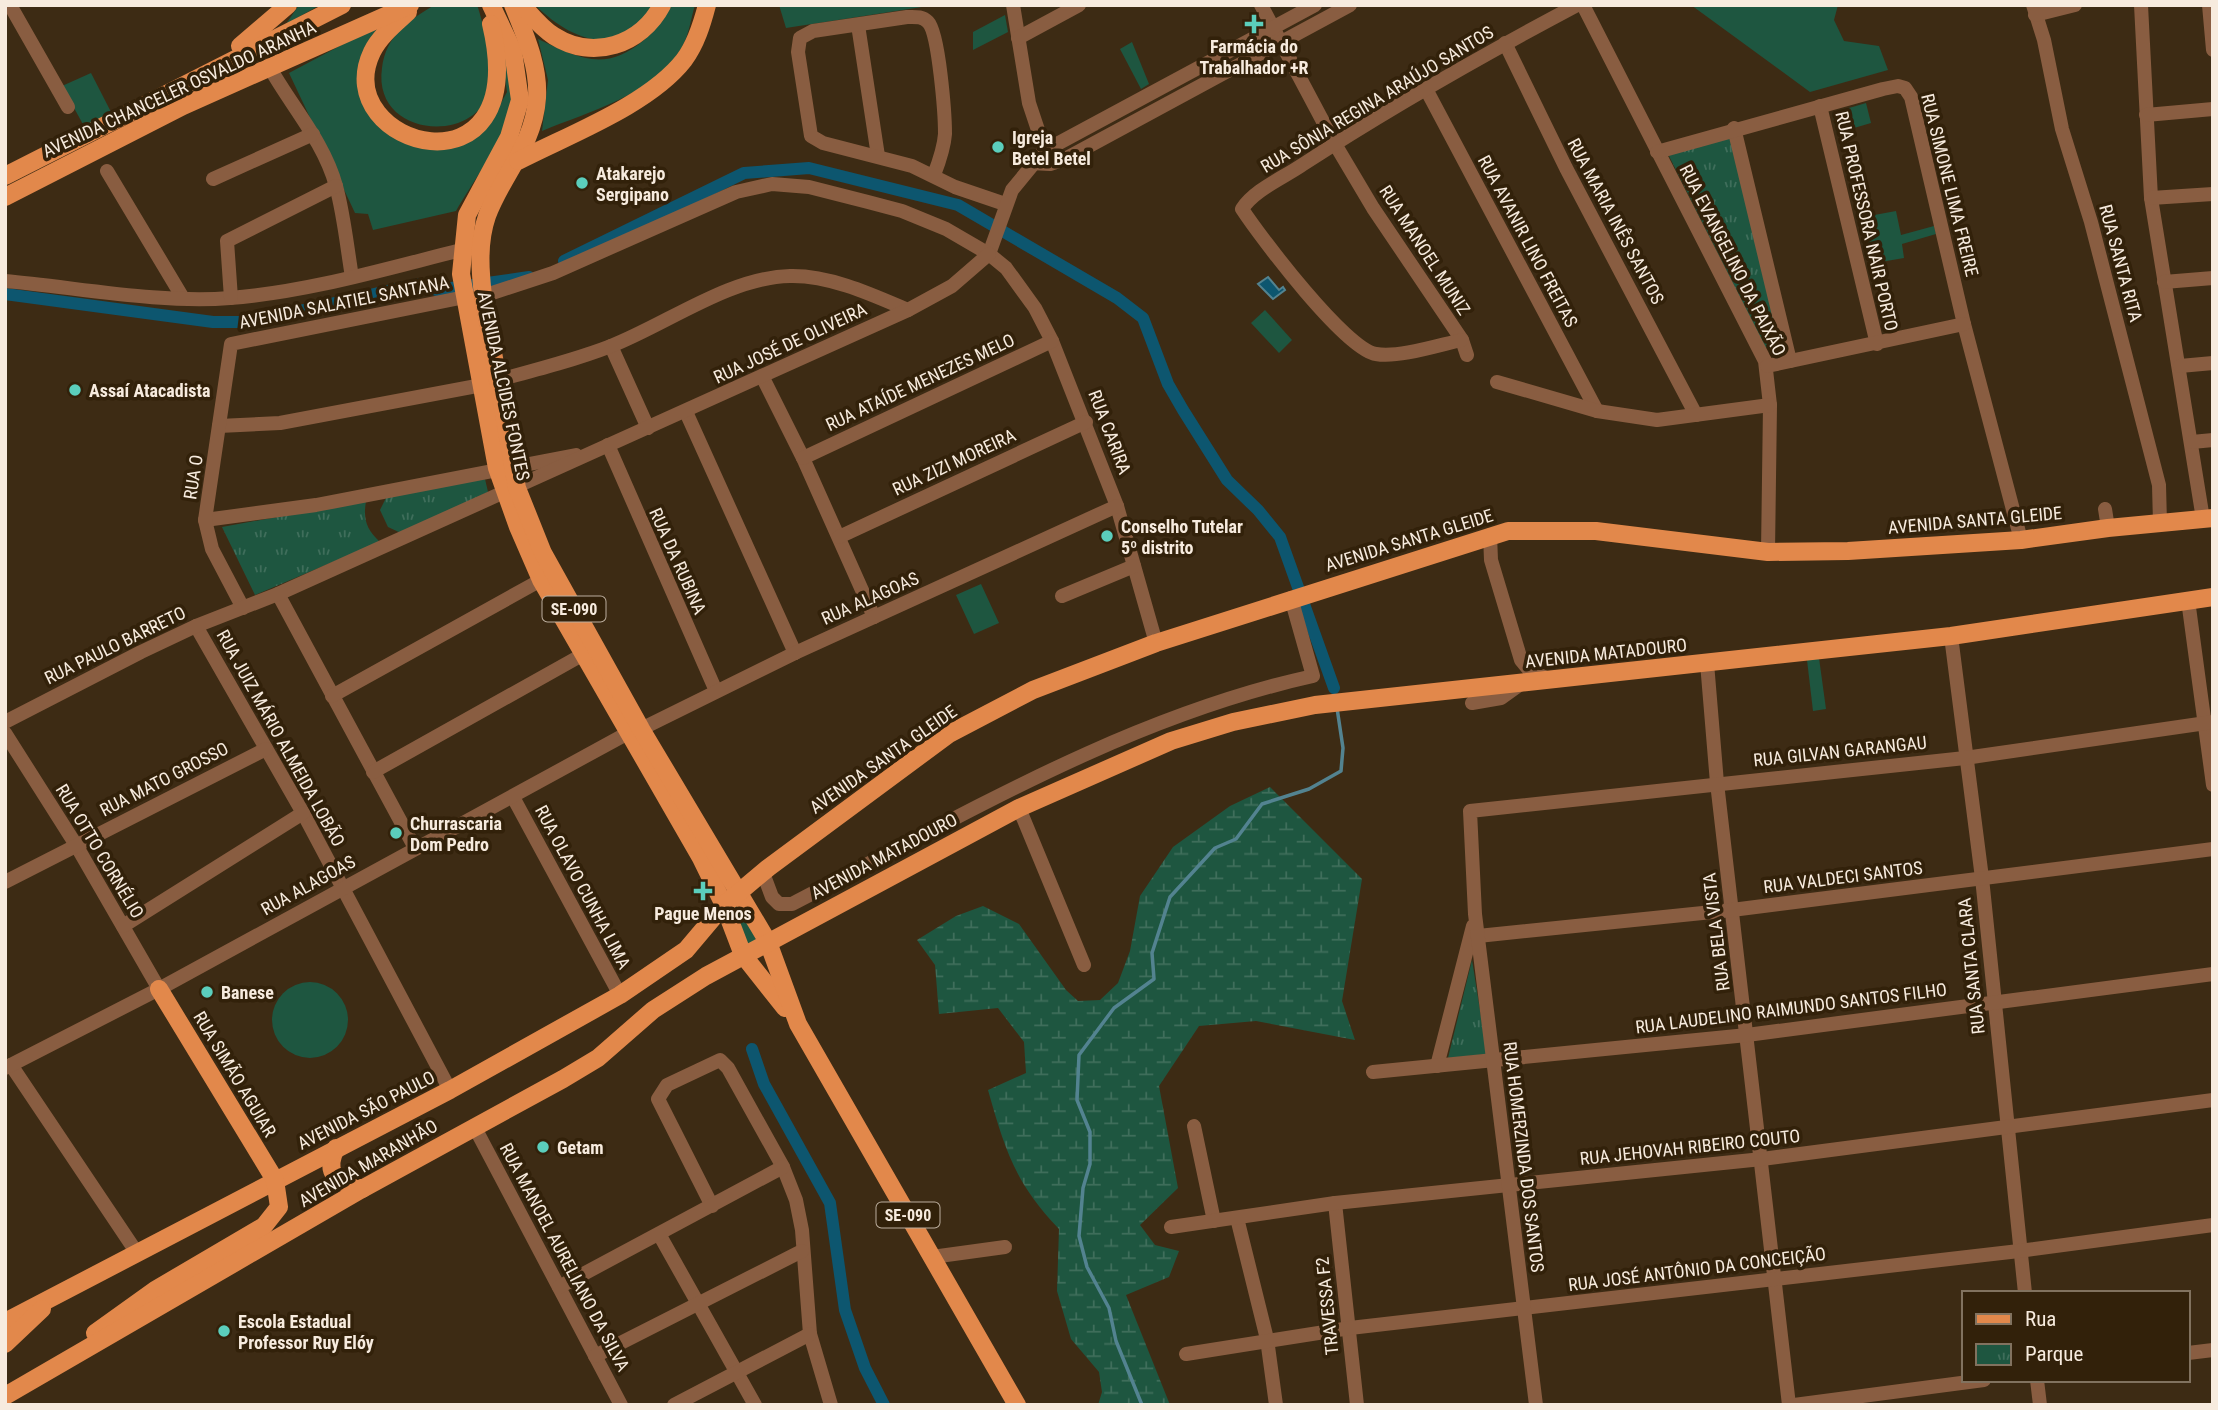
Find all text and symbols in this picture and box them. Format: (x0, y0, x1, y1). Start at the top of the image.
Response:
street label: AVENIDA CHANCELER OSVALDO ARANHA (39, 16, 320, 162)
marker: Farmácia do Trabalhador +R (1246, 16, 1262, 32)
street label: RUA SÔNIA REGINA ARAÚJO SANTOS (1257, 21, 1497, 177)
place label: Farmácia do Trabalhador +R (1199, 36, 1309, 78)
street label: RUA SIMONE LIMA FREIRE (1917, 91, 1983, 279)
street label: RUA PROFESSORA NAIR PORTO (1831, 109, 1903, 333)
place label: Igreja Betel Betel (1012, 127, 1091, 169)
street label: RUA MARIA INÊS SANTOS (1563, 134, 1669, 308)
marker: Igreja Betel Betel (990, 139, 1006, 155)
street label: RUA AVANIR LINO FREITAS (1474, 151, 1582, 331)
street label: RUA EVANGELINO DA PAIXÃO (1676, 161, 1790, 359)
place label: Atakarejo Sergipano (596, 163, 669, 205)
marker: Atakarejo Sergipano (574, 175, 590, 191)
street label: RUA MANOEL MUNIZ (1375, 181, 1475, 319)
street label: RUA SANTA RITA (2095, 202, 2147, 325)
street label: AVENIDA SALATIEL SANTANA (237, 271, 451, 333)
street label: AVENIDA ALCIDES FONTES (474, 290, 534, 482)
street label: RUA JOSÉ DE OLIVEIRA (710, 298, 870, 388)
street label: RUA ATAÍDE MENEZES MELO (822, 329, 1018, 435)
place label: Assaí Atacadista (89, 380, 210, 401)
marker: Assaí Atacadista (67, 382, 83, 398)
street label: RUA CARIRA (1084, 387, 1136, 478)
street label: RUA ZIZI MOREIRA (889, 424, 1019, 500)
street label: RUA O (179, 453, 207, 501)
street label: AVENIDA SANTA GLEIDE (1887, 502, 2063, 538)
street label: AVENIDA SANTA GLEIDE (1322, 504, 1496, 576)
street label: RUA DA RUBINA (645, 505, 711, 618)
place label: Conselho Tutelar 5º distrito (1121, 516, 1243, 558)
marker: Conselho Tutelar 5º distrito (1099, 528, 1115, 544)
street label: RUA ALAGOAS (818, 567, 922, 629)
road number: SE-090 (542, 596, 606, 622)
street label: RUA PAULO BARRETO (41, 602, 189, 688)
street label: RUA JUIZ MÁRIO ALMEIDA LOBÃO (213, 626, 349, 850)
street label: AVENIDA MATADOURO (1524, 634, 1688, 672)
street label: AVENIDA SANTA GLEIDE (805, 700, 961, 818)
street label: RUA GILVAN GARANGAU (1752, 731, 1928, 771)
street label: RUA MATO GROSSO (96, 738, 232, 820)
street label: RUA OTTO CORNÉLIO (52, 780, 148, 922)
street label: RUA OLAVO CUNHA LIMA (531, 801, 635, 973)
street label: AVENIDA MATADOURO (807, 809, 961, 903)
place label: Churrascaria Dom Pedro (410, 813, 502, 855)
marker: Churrascaria Dom Pedro (388, 825, 404, 841)
street label: RUA ALAGOAS (257, 851, 359, 919)
street label: RUA VALDECI SANTOS (1762, 857, 1924, 897)
street label: RUA BELA VISTA (1698, 871, 1734, 992)
marker: Pague Menos (695, 883, 711, 899)
street label: RUA SANTA CLARA (1953, 896, 1989, 1035)
place label: Pague Menos (654, 903, 752, 924)
street label: RUA LAUDELINO RAIMUNDO SANTOS FILHO (1634, 978, 1948, 1038)
place label: Banese (221, 982, 274, 1003)
marker: Banese (199, 984, 215, 1000)
street label: RUA SIMÃO AGUIAR (189, 1008, 281, 1141)
street label: RUA HOMERZINDA DOS SANTOS (1499, 1040, 1549, 1274)
street label: AVENIDA SÃO PAULO (294, 1066, 438, 1154)
street label: AVENIDA MARANHÃO (295, 1115, 441, 1211)
street label: RUA JEHOVAH RIBEIRO COUTO (1579, 1125, 1801, 1169)
place label: Getam (557, 1137, 604, 1158)
street label: RUA MANOEL AURELIANO DA SILVA (496, 1139, 635, 1375)
marker: Getam (535, 1139, 551, 1155)
road number: SE-090 (876, 1203, 940, 1228)
street label: RUA JOSÉ ANTÔNIO DA CONCEIÇÃO (1567, 1243, 1827, 1295)
street label: TRAVESSA F2 (1311, 1256, 1343, 1356)
legend (1962, 1291, 2190, 1382)
text: Rua (2025, 1307, 2056, 1331)
place label: Escola Estadual Professor Ruy Elóy (238, 1311, 374, 1353)
marker: Escola Estadual Professor Ruy Elóy (216, 1323, 232, 1339)
text: Parque (2025, 1342, 2083, 1366)

